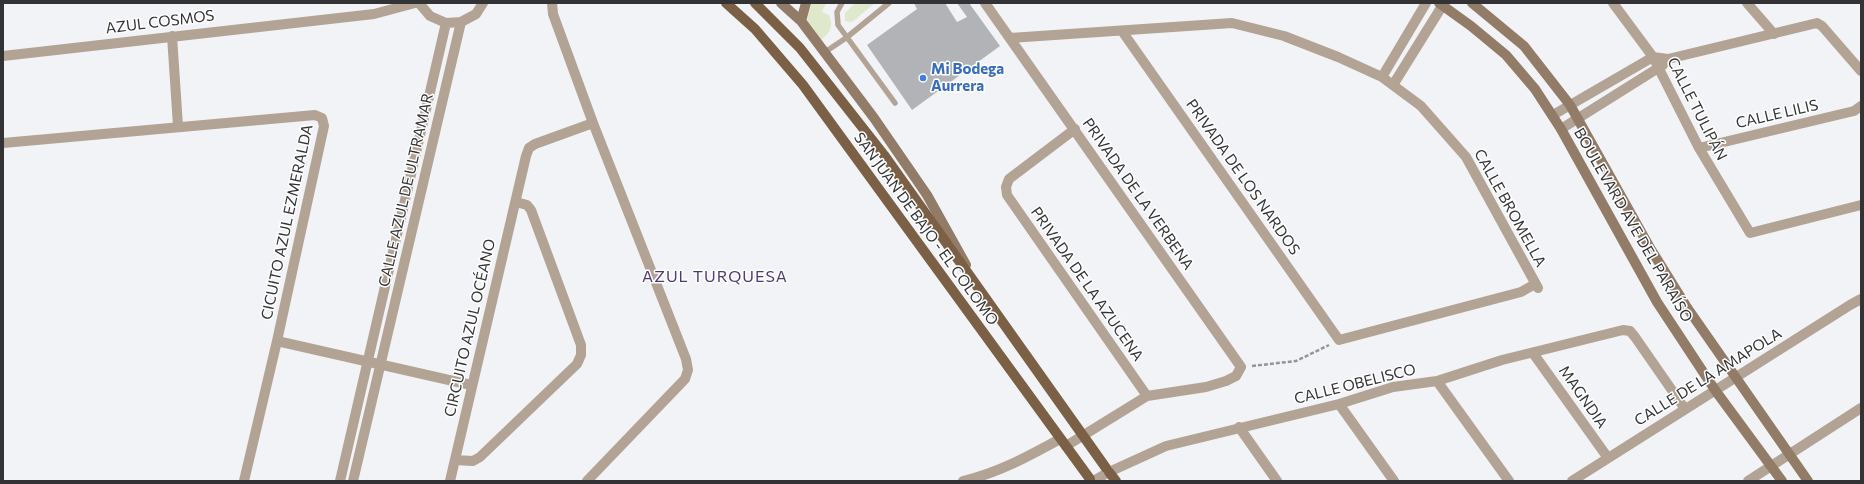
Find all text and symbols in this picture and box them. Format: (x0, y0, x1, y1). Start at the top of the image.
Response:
street label: AZUL COSMOS (105, 6, 215, 38)
street label: CALLE TULIPÁN (1663, 54, 1731, 164)
place label: Mi Bodega Aurrera (931, 60, 1004, 95)
marker: Mi Bodega Aurrera (918, 73, 928, 83)
street label: CALLE AZUL DE ULTRAMAR (375, 91, 437, 289)
street label: PRIVADA DE LOS NARDOS (1182, 96, 1304, 258)
street label: CALLE LILIS (1734, 96, 1820, 132)
street label: PRIVADA DE LA VERBENA (1079, 115, 1197, 273)
street label: CICUITO AZUL EZMERALDA (257, 123, 317, 321)
street label: BOULEVARD AVE DEL PARAÍSO (1570, 125, 1696, 325)
street label: SAN JUAN DE BAJO - EL COLOMO (850, 129, 1002, 329)
street label: CALLE BROMELLA (1470, 146, 1550, 270)
street label: PRIVADA DE LA AZUCENA (1027, 204, 1147, 364)
street label: CIRCUITO AZUL OCÉANO (441, 237, 499, 419)
district label: AZUL TURQUESA (642, 267, 788, 287)
street label: CALLE DE LA AMAPOLA (1631, 324, 1785, 430)
street label: CALLE OBELISCO (1292, 360, 1418, 408)
street label: MAGNDIA (1555, 362, 1611, 432)

